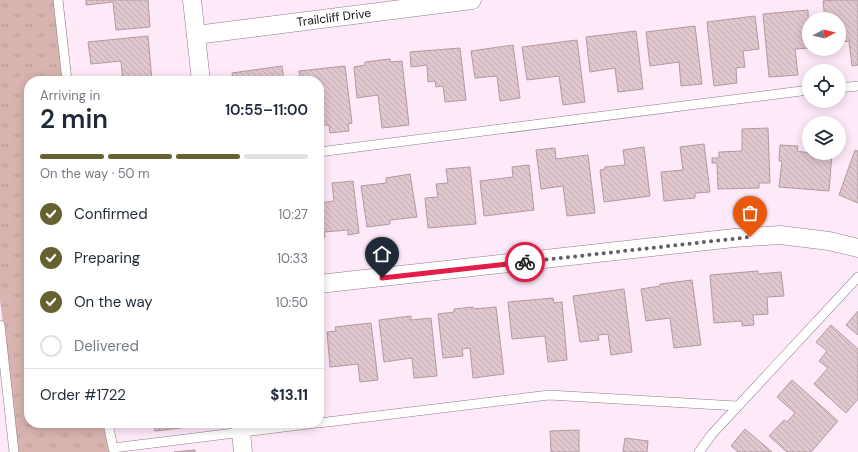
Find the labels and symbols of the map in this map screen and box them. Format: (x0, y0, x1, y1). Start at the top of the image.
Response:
street label: Trailcliff Drive (296, 5, 372, 30)
north arrow (802, 12, 846, 56)
pin (733, 196, 767, 237)
pin (365, 237, 399, 278)
courier (505, 242, 545, 282)

